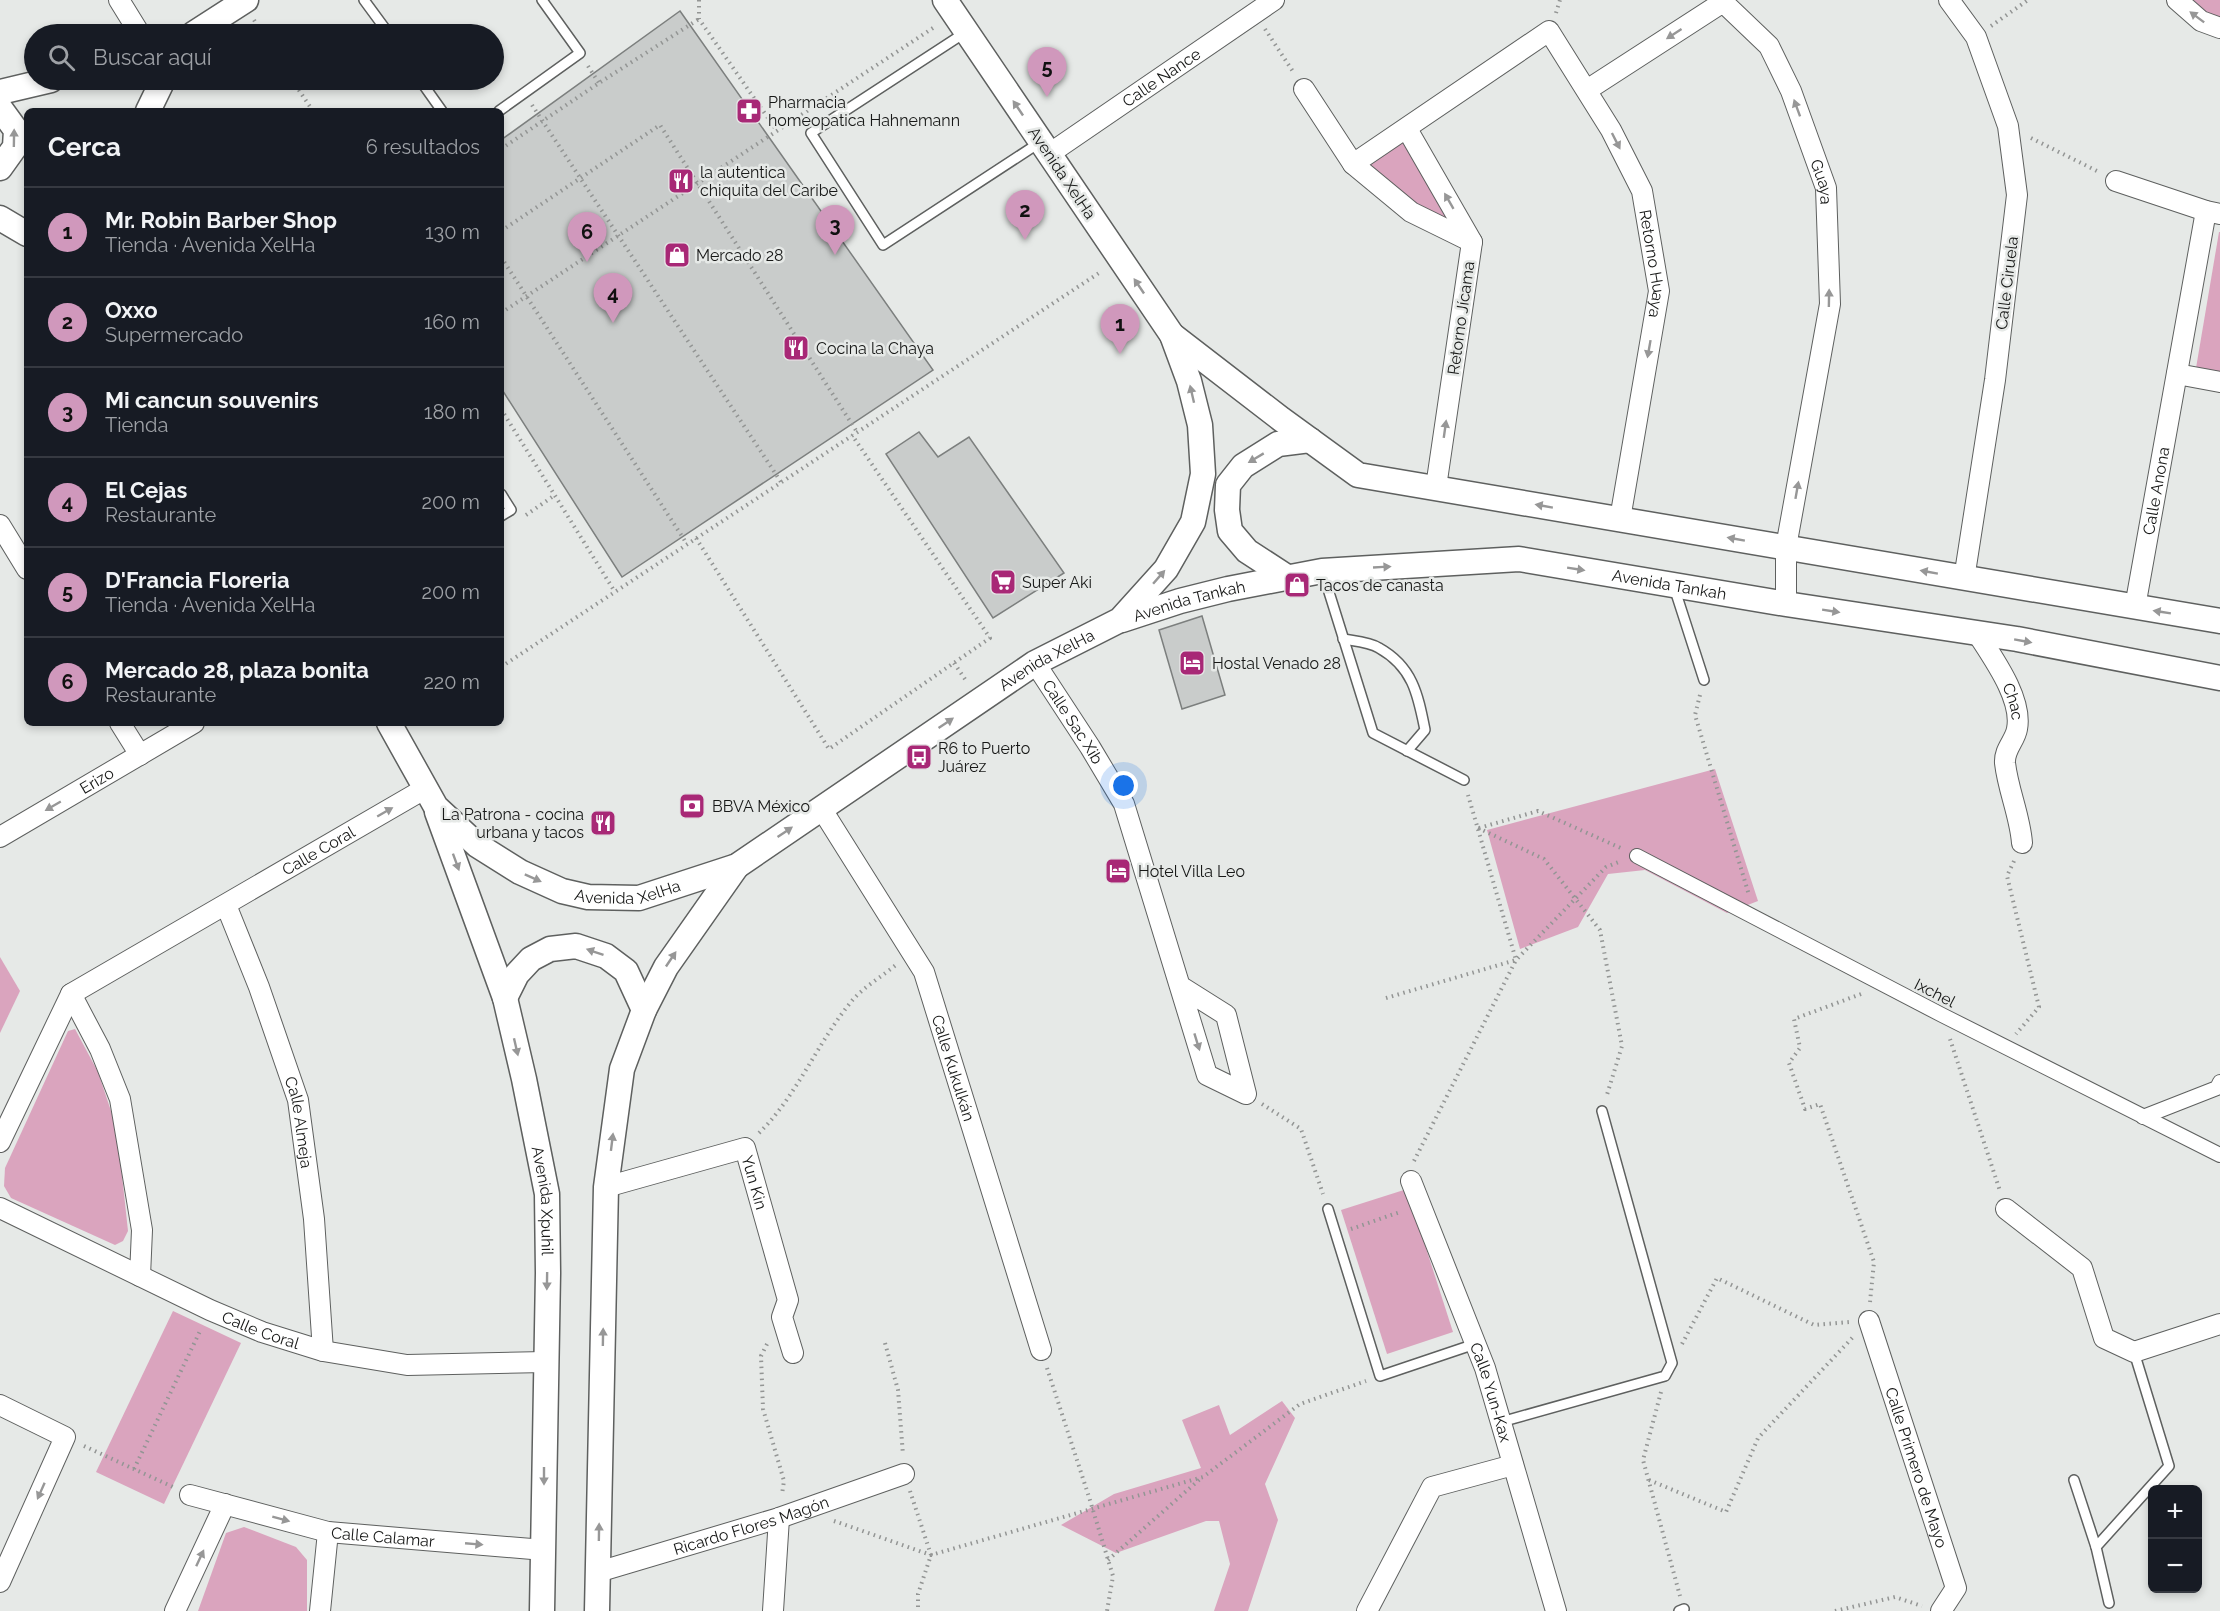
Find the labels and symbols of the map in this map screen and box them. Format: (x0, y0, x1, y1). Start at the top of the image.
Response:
one-way arrow (2189, 11, 2205, 23)
one-way arrow (1665, 29, 1682, 40)
street label: Calle Nance (1119, 44, 1204, 111)
pin: 5 (1028, 48, 1066, 97)
place label: Pharmacia homeopatica Hahnemann (768, 93, 960, 130)
pharmacy icon: Pharmacia homeopatica Hahnemann (734, 96, 764, 126)
one-way arrow (1792, 99, 1802, 117)
one-way arrow (1013, 100, 1024, 116)
street label: Avenida XelHa (1024, 123, 1100, 223)
one-way arrow (9, 128, 19, 147)
one-way arrow (1611, 133, 1621, 150)
street label: Guaya (1807, 156, 1836, 205)
place label: la autentica chiquita del Caribe (700, 163, 838, 200)
restaurant icon: la autentica chiquita del Caribe (666, 166, 696, 196)
pin: 2 (1006, 190, 1044, 240)
one-way arrow (1443, 193, 1454, 209)
pin: 3 (816, 206, 854, 255)
street label: Retorno Huaya (1636, 208, 1669, 320)
pin: 6 (568, 212, 606, 262)
street label: Calle Ciruela (1992, 235, 2022, 331)
shop icon: Mercado 28 (662, 240, 692, 270)
place label: Mercado 28 (696, 246, 784, 265)
street label: Retorno Jícama (1444, 260, 1478, 376)
pin: 4 (594, 274, 632, 323)
one-way arrow (1134, 278, 1145, 295)
one-way arrow (1825, 288, 1834, 307)
pin: 1 (1100, 304, 1140, 354)
restaurant icon: Cocina la Chaya (781, 333, 811, 363)
place label: Cocina la Chaya (816, 339, 934, 358)
one-way arrow (1645, 339, 1654, 358)
one-way arrow (1187, 384, 1196, 403)
one-way arrow (1440, 420, 1449, 439)
street label: Calle Anona (2139, 445, 2173, 536)
one-way arrow (1248, 452, 1264, 463)
one-way arrow (1792, 480, 1801, 499)
one-way arrow (1535, 501, 1554, 510)
one-way arrow (1727, 534, 1746, 543)
one-way arrow (1373, 563, 1392, 572)
one-way arrow (1567, 565, 1586, 574)
street label: Avenida Tankah (1611, 565, 1728, 603)
supermarket icon: Super Aki (988, 567, 1018, 597)
one-way arrow (1919, 567, 1938, 576)
one-way arrow (1152, 569, 1166, 584)
shop icon: Tacos de canasta (1282, 570, 1312, 600)
place label: Super Aki (1022, 573, 1092, 592)
street label: Avenida Tankah (1131, 576, 1247, 625)
place label: Tacos de canasta (1316, 576, 1444, 595)
one-way arrow (1821, 606, 1840, 615)
one-way arrow (2153, 607, 2172, 616)
street label: Avenida XelHa (995, 625, 1097, 694)
one-way arrow (2014, 636, 2033, 645)
hotel icon: Hostal Venado 28 (1177, 648, 1207, 678)
place label: Hostal Venado 28 (1212, 654, 1341, 673)
street label: Calle Sac Xib (1039, 676, 1107, 767)
street label: Chac (1999, 680, 2027, 721)
one-way arrow (938, 717, 954, 729)
place label: R6 to Puerto Juárez (938, 739, 1030, 776)
bus stop icon: R6 to Puerto Juárez (904, 742, 934, 772)
street label: Erizo (76, 763, 117, 798)
your location (1109, 771, 1138, 800)
bank icon: BBVA México (677, 791, 707, 821)
place label: BBVA México (712, 797, 810, 816)
one-way arrow (45, 800, 61, 811)
place label: La Patrona - cocina urbana y tacos (442, 805, 584, 842)
one-way arrow (377, 806, 393, 817)
restaurant icon: La Patrona - cocina urbana y tacos (588, 808, 618, 838)
street label: Calle Coral (278, 822, 359, 879)
one-way arrow (777, 827, 793, 838)
one-way arrow (451, 853, 461, 871)
hotel icon: Hotel Villa Leo (1103, 856, 1133, 886)
place label: Hotel Villa Leo (1138, 862, 1245, 881)
one-way arrow (525, 873, 542, 882)
street label: Avenida XelHa (573, 876, 683, 907)
one-way arrow (586, 947, 604, 957)
one-way arrow (665, 951, 677, 967)
street label: Ixchel (1911, 975, 1959, 1012)
street label: Calle Kukulkán (928, 1012, 979, 1123)
one-way arrow (1193, 1033, 1202, 1051)
one-way arrow (512, 1038, 522, 1056)
street label: Calle Almeja (281, 1074, 317, 1169)
one-way arrow (608, 1132, 617, 1151)
street label: Avenida Xpuhil (528, 1145, 557, 1256)
street label: Yun Kin (738, 1153, 771, 1212)
one-way arrow (543, 1271, 552, 1290)
street label: Calle Coral (219, 1307, 302, 1353)
one-way arrow (598, 1327, 608, 1346)
street label: Calle Yun-Kax (1466, 1340, 1516, 1444)
street label: Calle Primero de Mayo (1882, 1385, 1952, 1550)
one-way arrow (539, 1466, 549, 1485)
one-way arrow (37, 1482, 46, 1499)
street label: Ricardo Flores Magón (671, 1492, 831, 1558)
one-way arrow (272, 1515, 290, 1524)
one-way arrow (594, 1522, 603, 1541)
street label: Calle Calamar (330, 1523, 436, 1550)
one-way arrow (465, 1539, 484, 1549)
one-way arrow (195, 1549, 204, 1566)

